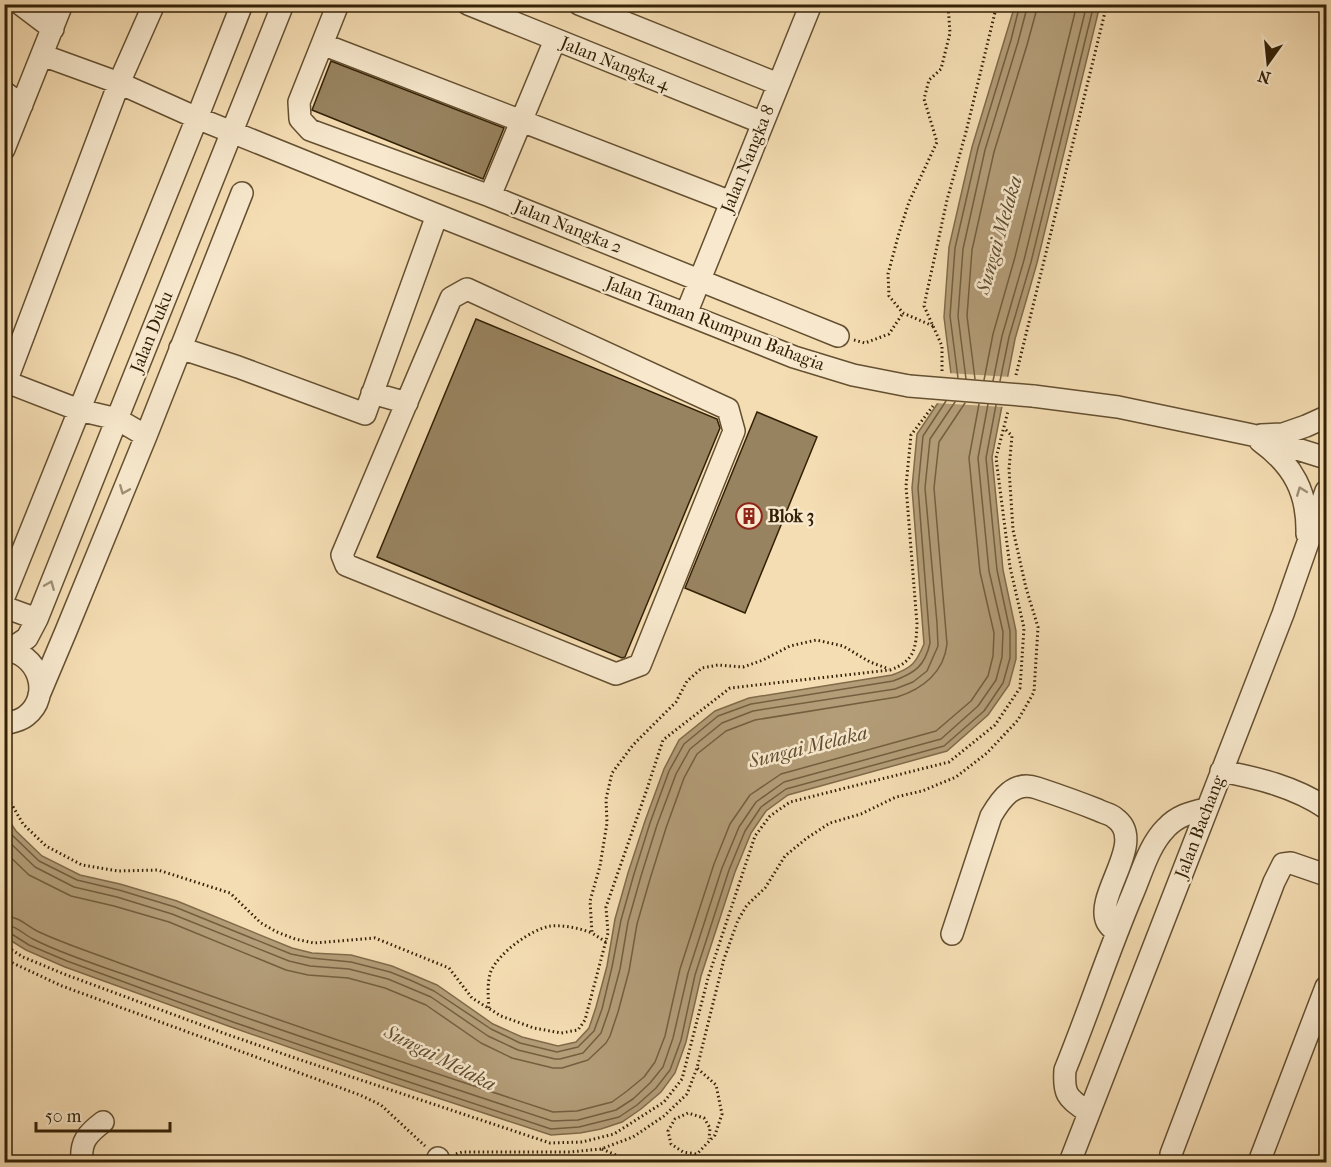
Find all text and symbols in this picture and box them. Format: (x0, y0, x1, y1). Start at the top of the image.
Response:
street label: Jalan Nangka 4 (555, 32, 673, 96)
north arrow (1238, 33, 1298, 93)
text: N (1255, 66, 1273, 88)
street label: Jalan Nangka 8 (716, 102, 779, 218)
water label: Sungai Melaka (971, 173, 1027, 298)
street label: Jalan Nangka 2 (509, 195, 625, 258)
street label: Jalan Taman Rumpun Bahagia (601, 272, 828, 376)
street label: Jalan Duku (125, 288, 178, 378)
one-way arrow (119, 484, 131, 495)
one-way arrow (1295, 486, 1308, 497)
building icon: Blok 3 (734, 501, 764, 531)
place label: Blok 3 (768, 506, 814, 527)
one-way arrow (43, 580, 55, 591)
water label: Sungai Melaka (745, 721, 870, 773)
street label: Jalan Bachang (1170, 772, 1229, 883)
water label: Sungai Melaka (380, 1020, 500, 1096)
scale bar (36, 1095, 170, 1133)
text: 50 m (45, 1106, 82, 1127)

